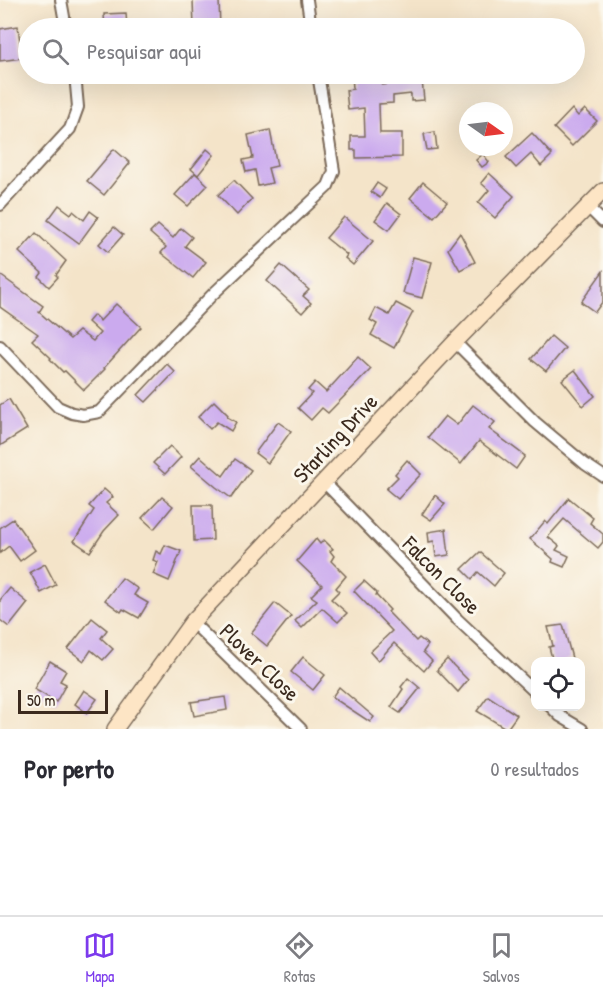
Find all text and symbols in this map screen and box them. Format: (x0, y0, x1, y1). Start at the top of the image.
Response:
search box (18, 18, 585, 84)
icon: search (39, 35, 72, 68)
text: Pesquisar aqui (87, 36, 202, 66)
north arrow (459, 102, 513, 156)
street label: Starling Drive (286, 387, 384, 489)
street label: Falcon Close (396, 529, 488, 621)
street label: Plover Close (213, 616, 307, 708)
map controls (531, 657, 585, 711)
button: locate (531, 657, 585, 711)
scale bar (18, 687, 108, 714)
text: 50 m (27, 689, 56, 711)
text: Por perto (24, 751, 114, 786)
text: 0 resultados (490, 755, 579, 782)
tab: Mapa (83, 929, 116, 987)
tab: Rotas (283, 929, 316, 987)
tab: Salvos (483, 929, 520, 987)

